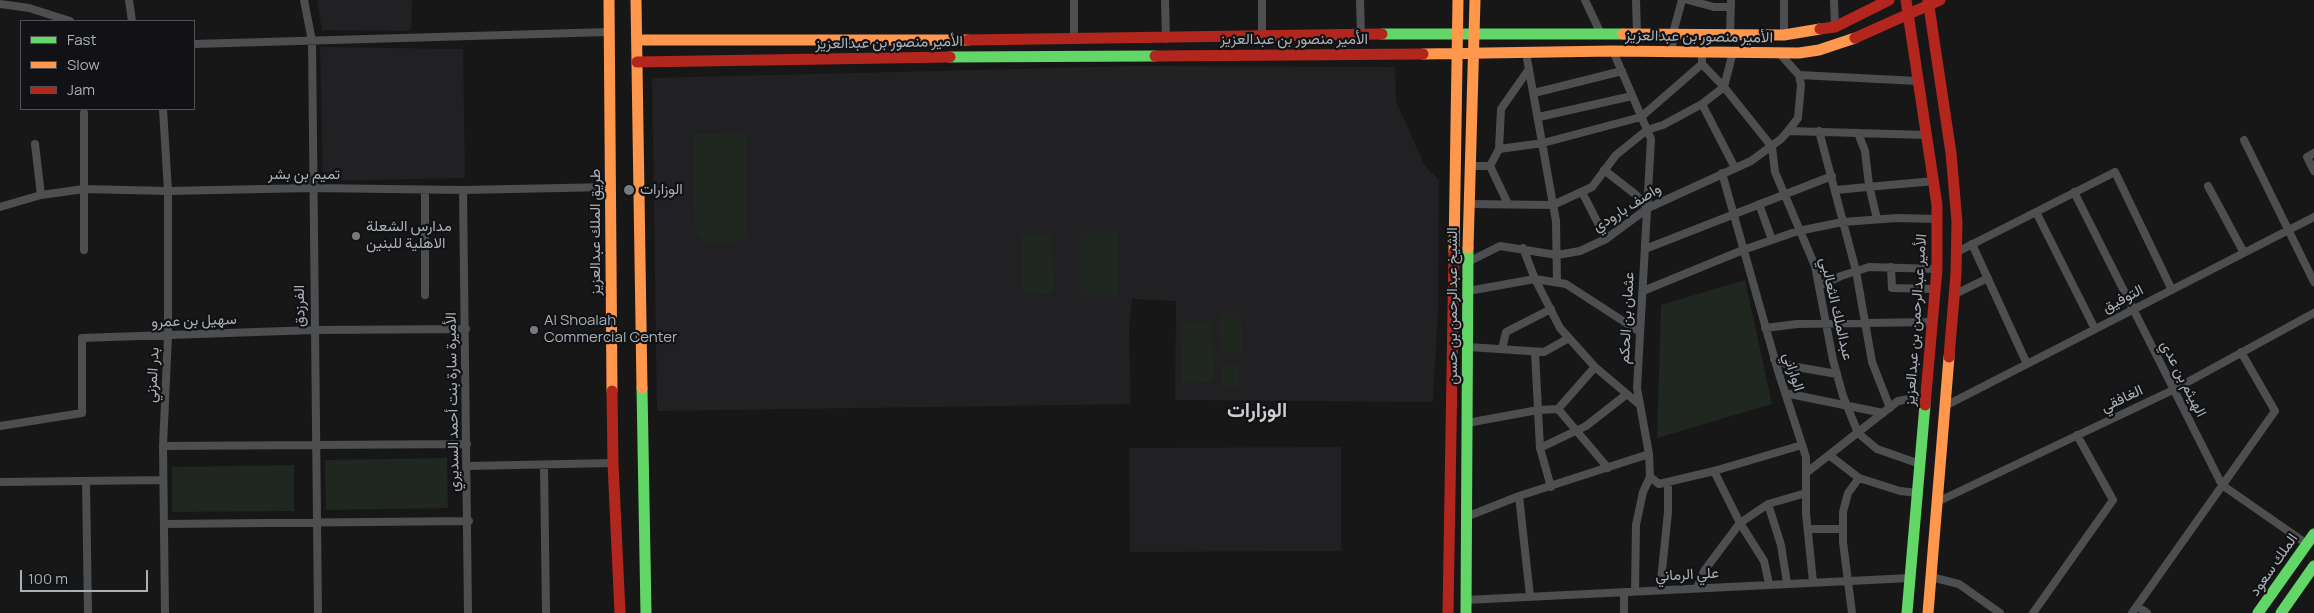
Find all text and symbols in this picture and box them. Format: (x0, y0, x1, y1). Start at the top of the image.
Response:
legend (20, 20, 195, 110)
street label: الأمير منصور بن عبدالعزيز (1625, 27, 1773, 47)
text: Fast (67, 29, 96, 50)
street label: الأمير منصور بن عبدالعزيز (1220, 31, 1368, 49)
street label: الأمير منصور بن عبدالعزيز (815, 33, 963, 53)
text: Slow (67, 54, 100, 75)
text: Jam (67, 79, 95, 100)
street label: تميم بن بشر (268, 166, 340, 184)
street label: طريق الملك عبدالعزيز (587, 169, 605, 295)
street label: واصف بارودي (1589, 180, 1665, 236)
place label: الوزارات (640, 181, 683, 199)
marker: الوزارات (622, 183, 636, 197)
place label: مدارس الشعلة الاهلية للبنين (366, 218, 452, 253)
street label: الشيخ عبدالرحمن بن حسن (1444, 227, 1462, 385)
marker: مدارس الشعلة الاهلية للبنين (350, 230, 362, 242)
street label: الأمير عبدالرحمن بن عبدالعزيز (1901, 233, 1931, 407)
street label: عبدالملك الثعالبي (1815, 256, 1857, 362)
street label: عثمان بن الحكم (1616, 271, 1638, 365)
street label: التوفيق (2099, 281, 2147, 317)
street label: الفرزدق (291, 285, 309, 327)
street label: سهيل بن عمرو (151, 311, 237, 331)
street label: الأميرة سارة بنت أحمد السديري (442, 312, 464, 492)
place label: Al Shoalah Commercial Center (544, 312, 678, 347)
marker: Al Shoalah Commercial Center (528, 324, 540, 336)
street label: الهيثم بن عدي (2156, 338, 2210, 420)
street label: بدر المزني (143, 347, 163, 403)
street label: الواراني (1778, 350, 1808, 394)
street label: الغافقي (2098, 381, 2146, 417)
district label: الوزارات (1227, 399, 1287, 423)
street label: الملك سعود (2246, 530, 2302, 600)
scale bar (22, 560, 150, 592)
street label: علي الرماني (1655, 564, 1719, 586)
text: 100 m (28, 568, 68, 589)

